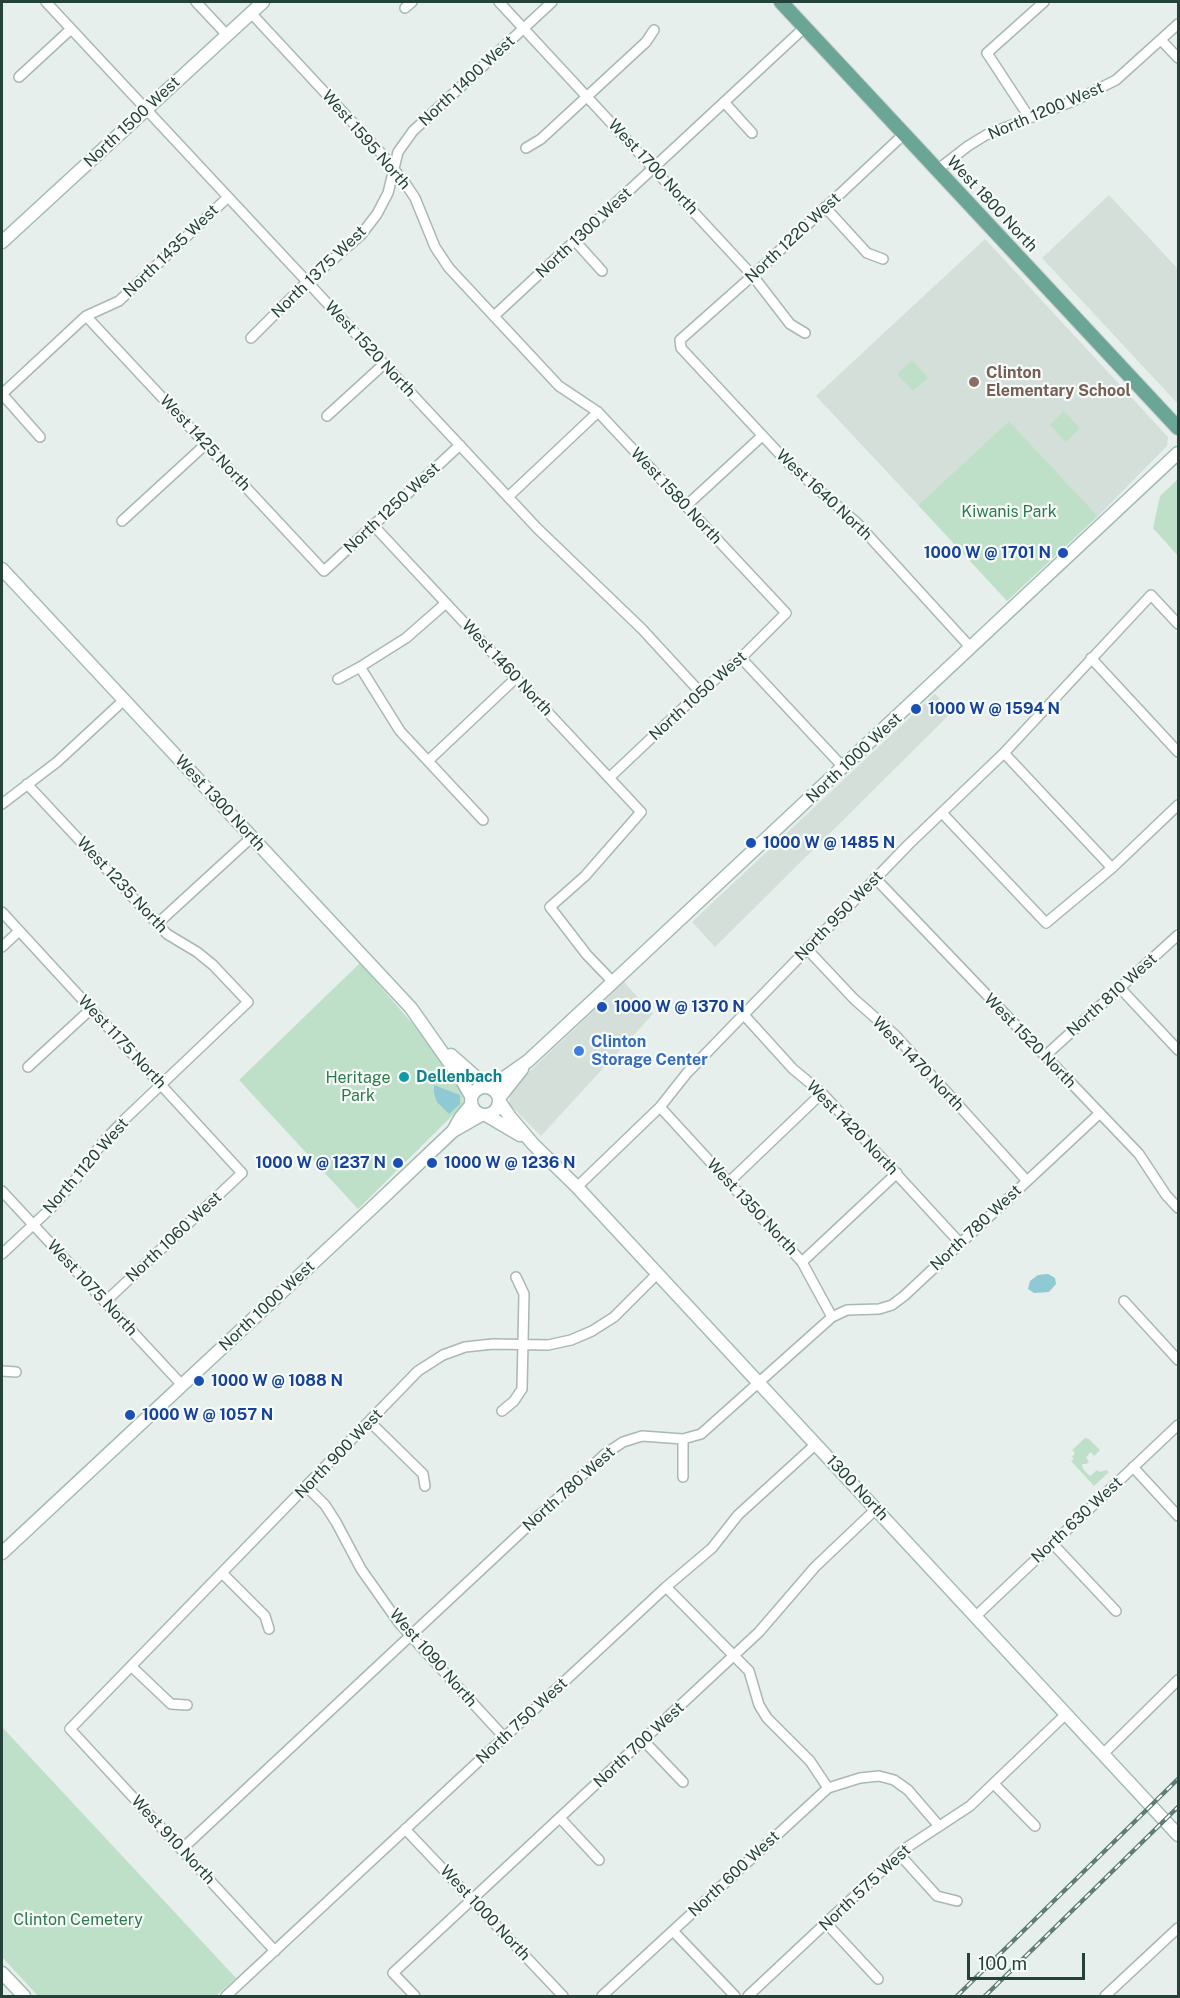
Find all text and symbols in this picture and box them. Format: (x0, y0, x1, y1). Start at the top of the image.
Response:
street label: North 1400 West (415, 32, 519, 130)
street label: North 1500 West (80, 73, 184, 171)
street label: North 1200 West (985, 78, 1107, 144)
street label: West 1595 North (318, 87, 414, 193)
street label: West 1700 North (604, 115, 702, 219)
street label: West 1800 North (943, 152, 1041, 256)
street label: North 1300 West (532, 184, 636, 282)
street label: North 1220 West (741, 189, 845, 287)
street label: North 1435 West (119, 201, 223, 301)
street label: North 1375 West (268, 222, 370, 322)
street label: West 1520 North (321, 297, 419, 401)
place label: Clinton Elementary School (986, 363, 1131, 401)
marker: Clinton Elementary School (967, 375, 981, 389)
street label: West 1425 North (156, 391, 254, 495)
street label: West 1580 North (626, 444, 726, 548)
street label: West 1640 North (772, 446, 876, 544)
street label: North 1250 West (340, 459, 444, 557)
park label: Kiwanis Park (961, 502, 1057, 522)
place label: 1000 W @ 1701 N (924, 543, 1051, 563)
marker: 1000 W @ 1701 N (1056, 546, 1070, 560)
street label: West 1460 North (458, 616, 556, 720)
street label: North 1050 West (645, 647, 751, 745)
place label: 1000 W @ 1594 N (928, 699, 1060, 719)
marker: 1000 W @ 1594 N (909, 702, 923, 716)
street label: North 1000 West (802, 709, 906, 807)
street label: West 1300 North (171, 751, 269, 855)
street label: West 1235 North (73, 833, 171, 937)
place label: 1000 W @ 1485 N (763, 833, 895, 853)
marker: 1000 W @ 1485 N (744, 836, 758, 850)
street label: North 950 West (791, 867, 887, 965)
street label: North 810 West (1063, 950, 1161, 1040)
street label: West 1520 North (980, 990, 1080, 1092)
street label: West 1175 North (74, 991, 170, 1093)
place label: 1000 W @ 1370 N (614, 997, 745, 1017)
marker: 1000 W @ 1370 N (595, 1000, 609, 1014)
street label: West 1470 North (868, 1013, 968, 1115)
place label: Clinton Storage Center (591, 1032, 708, 1070)
marker: Clinton Storage Center (572, 1044, 586, 1058)
place label: Dellenbach (416, 1067, 502, 1087)
park label: Heritage Park (325, 1068, 391, 1106)
marker: Dellenbach (397, 1070, 411, 1084)
street label: West 1420 North (802, 1077, 902, 1179)
street label: North 1120 West (39, 1114, 133, 1218)
place label: 1000 W @ 1237 N (255, 1153, 386, 1173)
place label: 1000 W @ 1236 N (444, 1153, 576, 1173)
street label: West 1350 North (703, 1155, 801, 1259)
marker: 1000 W @ 1237 N (391, 1156, 405, 1170)
marker: 1000 W @ 1236 N (425, 1156, 439, 1170)
street label: North 780 West (927, 1181, 1025, 1275)
street label: North 1060 West (122, 1188, 226, 1286)
street label: West 1075 North (43, 1236, 141, 1340)
street label: North 1000 West (215, 1257, 319, 1355)
place label: 1000 W @ 1088 N (211, 1371, 343, 1391)
marker: 1000 W @ 1088 N (192, 1374, 206, 1388)
place label: 1000 W @ 1057 N (142, 1405, 273, 1425)
street label: North 900 West (291, 1405, 387, 1503)
marker: 1000 W @ 1057 N (123, 1408, 137, 1422)
street label: North 780 West (519, 1443, 619, 1535)
street label: 1300 North (822, 1451, 892, 1525)
street label: North 630 West (1027, 1473, 1127, 1567)
street label: West 1090 North (385, 1605, 481, 1711)
street label: North 750 West (472, 1674, 572, 1768)
street label: North 700 West (590, 1698, 688, 1792)
street label: West 910 North (127, 1792, 219, 1888)
street label: North 600 West (685, 1827, 783, 1921)
street label: North 575 West (815, 1841, 915, 1935)
street label: West 1000 North (436, 1861, 534, 1965)
park label: Clinton Cemetery (13, 1910, 143, 1930)
scale bar (970, 1941, 1088, 1979)
text: 100 m (978, 1953, 1027, 1974)

